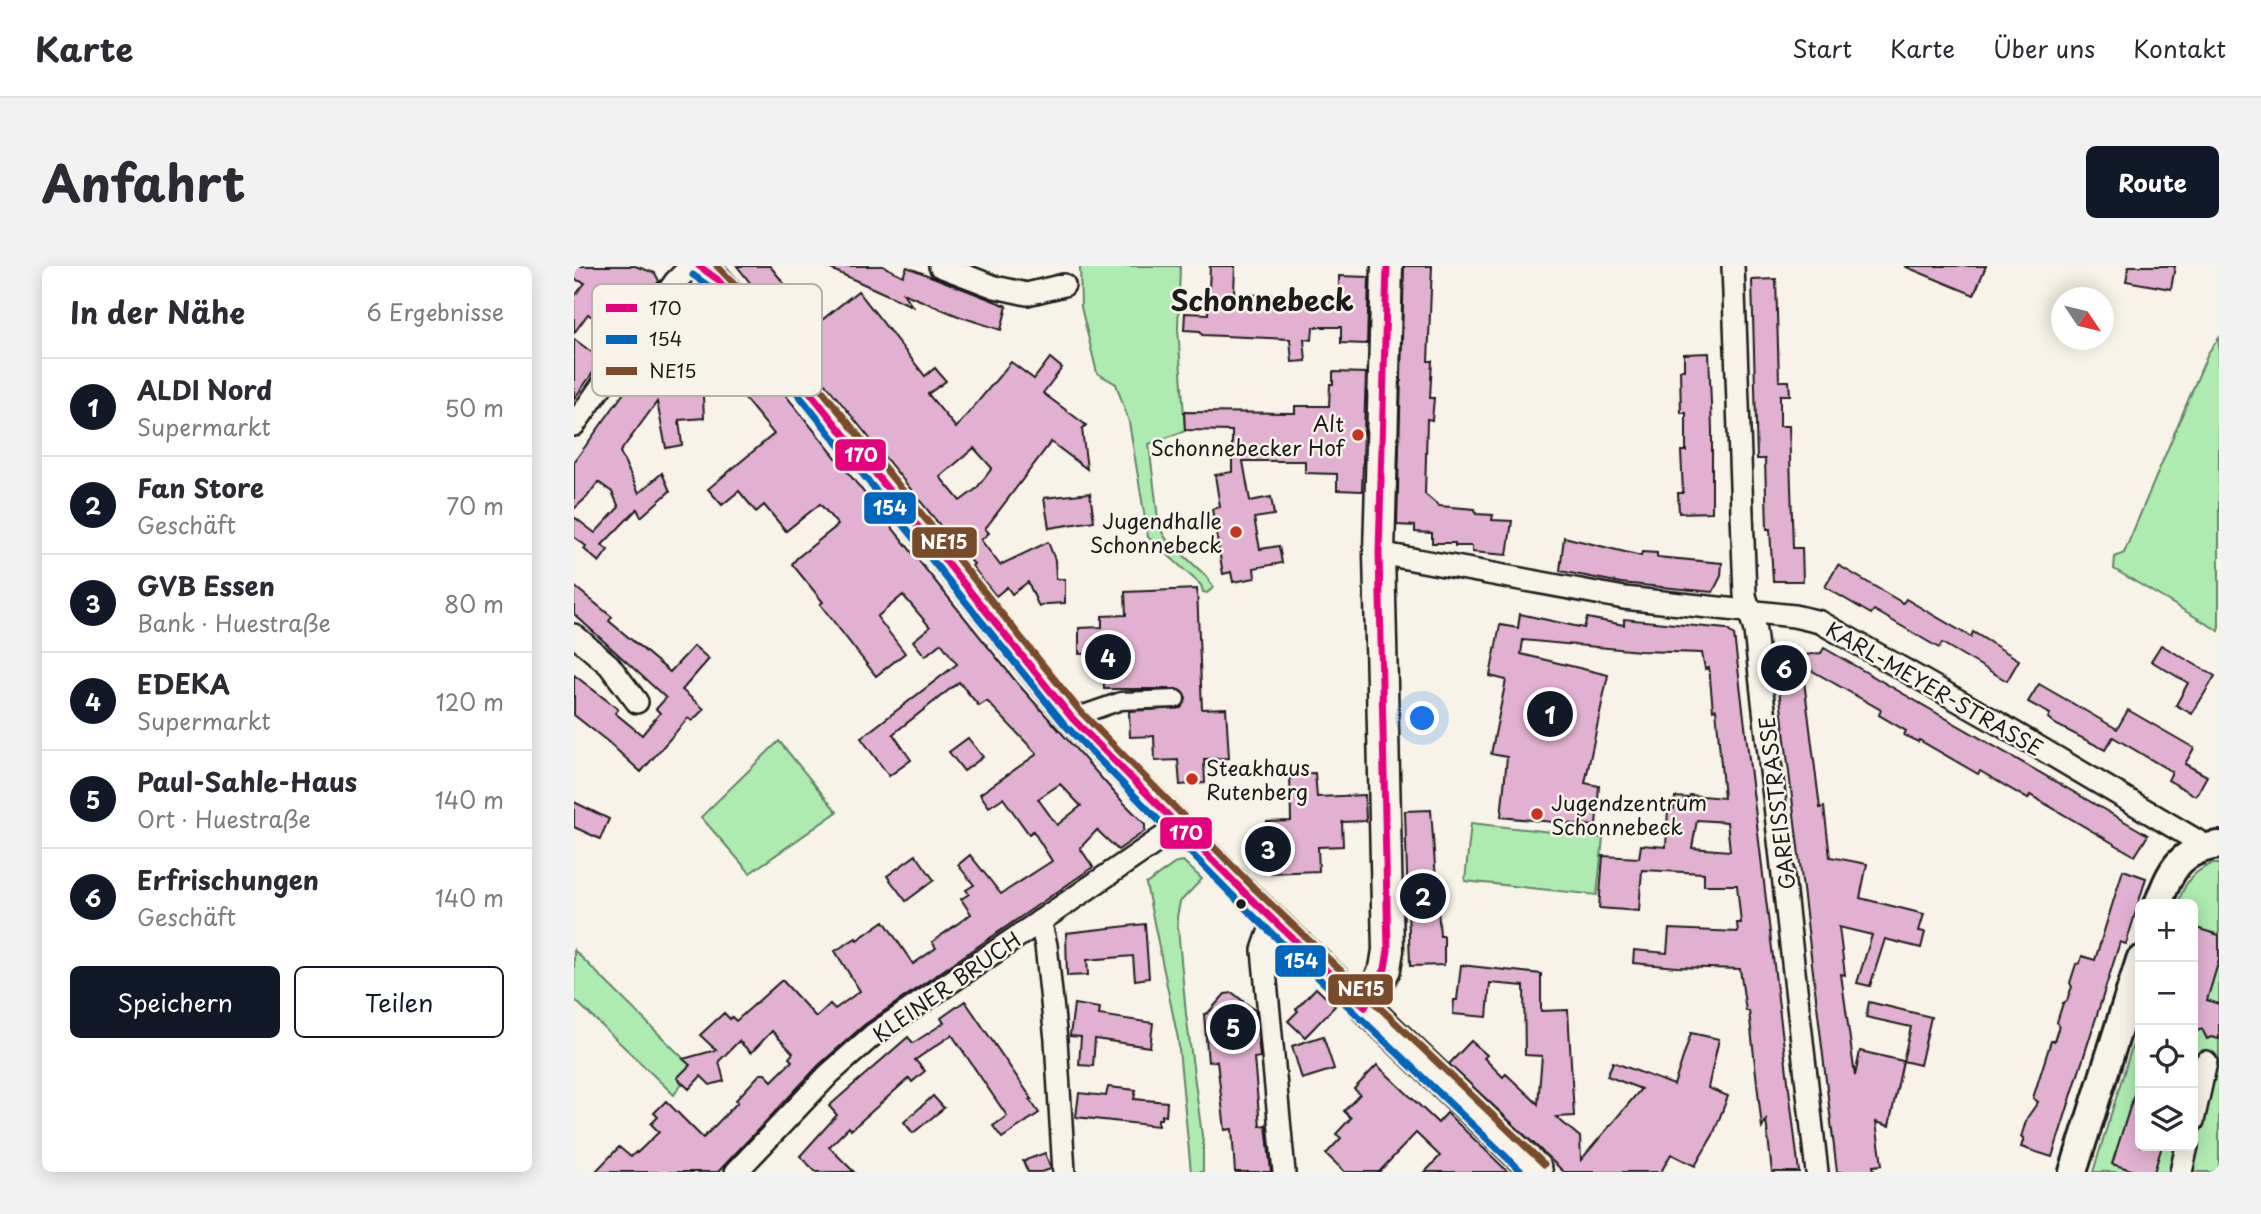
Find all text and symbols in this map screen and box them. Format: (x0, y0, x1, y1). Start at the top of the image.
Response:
text: Karte (35, 23, 133, 73)
text: Start (1792, 30, 1852, 66)
text: Karte (1890, 30, 1955, 66)
text: Über uns (1993, 30, 2095, 66)
text: Kontakt (2133, 30, 2226, 66)
text: Anfahrt (42, 145, 245, 219)
button: Route (2086, 146, 2219, 218)
district label: Schonnebeck (1170, 278, 1354, 321)
legend (592, 284, 822, 396)
north arrow (2051, 287, 2114, 350)
text: In der Nähe (70, 289, 245, 334)
text: 170 (649, 293, 682, 321)
text: 6 Ergebnisse (367, 294, 504, 329)
text: 154 (649, 324, 682, 352)
text: NE15 (649, 356, 696, 384)
text: ALDI Nord (137, 370, 272, 409)
text: 1 (88, 390, 99, 425)
text: 50 m (444, 390, 504, 425)
place label: Alt Schonnebecker Hof (1150, 407, 1346, 463)
text: Supermarkt (137, 409, 271, 444)
marker: Alt Schonnebecker Hof (1350, 427, 1366, 443)
line badge: 170 (834, 438, 887, 472)
text: 170 (844, 440, 878, 468)
text: Fan Store (137, 468, 264, 507)
text: 2 (85, 488, 101, 523)
text: 70 m (446, 488, 504, 523)
line badge: 154 (863, 491, 917, 525)
text: 154 (873, 493, 907, 521)
place label: Jugendhalle Schonnebeck (1090, 504, 1222, 560)
text: Geschäft (137, 507, 236, 542)
marker: Jugendhalle Schonnebeck (1228, 524, 1244, 540)
line badge: NE15 (911, 526, 978, 559)
text: NE15 (920, 527, 968, 555)
text: GVB Essen (137, 566, 275, 605)
text: 3 (85, 586, 101, 621)
text: 80 m (444, 586, 504, 621)
text: Bank · Huestraße (137, 605, 331, 640)
street label: KARL-MEYER-STRASSE (1821, 613, 2049, 763)
pin: 4 (1085, 631, 1131, 683)
pin: 6 (1761, 642, 1807, 694)
text: EDEKA (137, 664, 230, 703)
text: 4 (85, 684, 101, 719)
text: 120 m (436, 684, 504, 719)
pin: 1 (1527, 688, 1573, 740)
your location (1405, 701, 1439, 735)
text: Supermarkt (137, 703, 271, 738)
street label: GAREISSTRASSE (1749, 715, 1803, 891)
place label: Steakhaus Rutenberg (1206, 751, 1310, 807)
text: Paul-Sahle-Haus (137, 762, 357, 801)
marker: Steakhaus Rutenberg (1184, 771, 1200, 787)
text: 5 (86, 782, 100, 817)
text: 140 m (435, 782, 504, 817)
place label: Jugendzentrum Schonnebeck (1551, 786, 1707, 842)
text: Ort · Huestraße (137, 801, 311, 836)
marker: Jugendzentrum Schonnebeck (1529, 806, 1545, 822)
line badge: 170 (1159, 816, 1213, 850)
text: 170 (1169, 818, 1203, 846)
pin: 3 (1245, 823, 1291, 875)
text: Erfrischungen (137, 860, 319, 899)
pin: 2 (1400, 870, 1446, 922)
text: 6 (85, 880, 101, 915)
text: 140 m (435, 880, 504, 915)
unlabelled marker (1234, 897, 1248, 911)
text: Geschäft (137, 899, 236, 934)
map controls (2135, 899, 2198, 1151)
button: + (2135, 899, 2198, 962)
street label: KLEINER BRUCH (865, 923, 1027, 1049)
line badge: 154 (1274, 944, 1327, 978)
text: 154 (1284, 946, 1318, 974)
button: − (2135, 962, 2198, 1025)
button: Speichern (70, 966, 280, 1038)
button: Teilen (294, 966, 504, 1038)
line badge: NE15 (1327, 973, 1394, 1006)
text: NE15 (1337, 974, 1385, 1002)
pin: 5 (1210, 1001, 1256, 1053)
button: locate (2135, 1025, 2198, 1088)
button: layers (2135, 1088, 2198, 1151)

